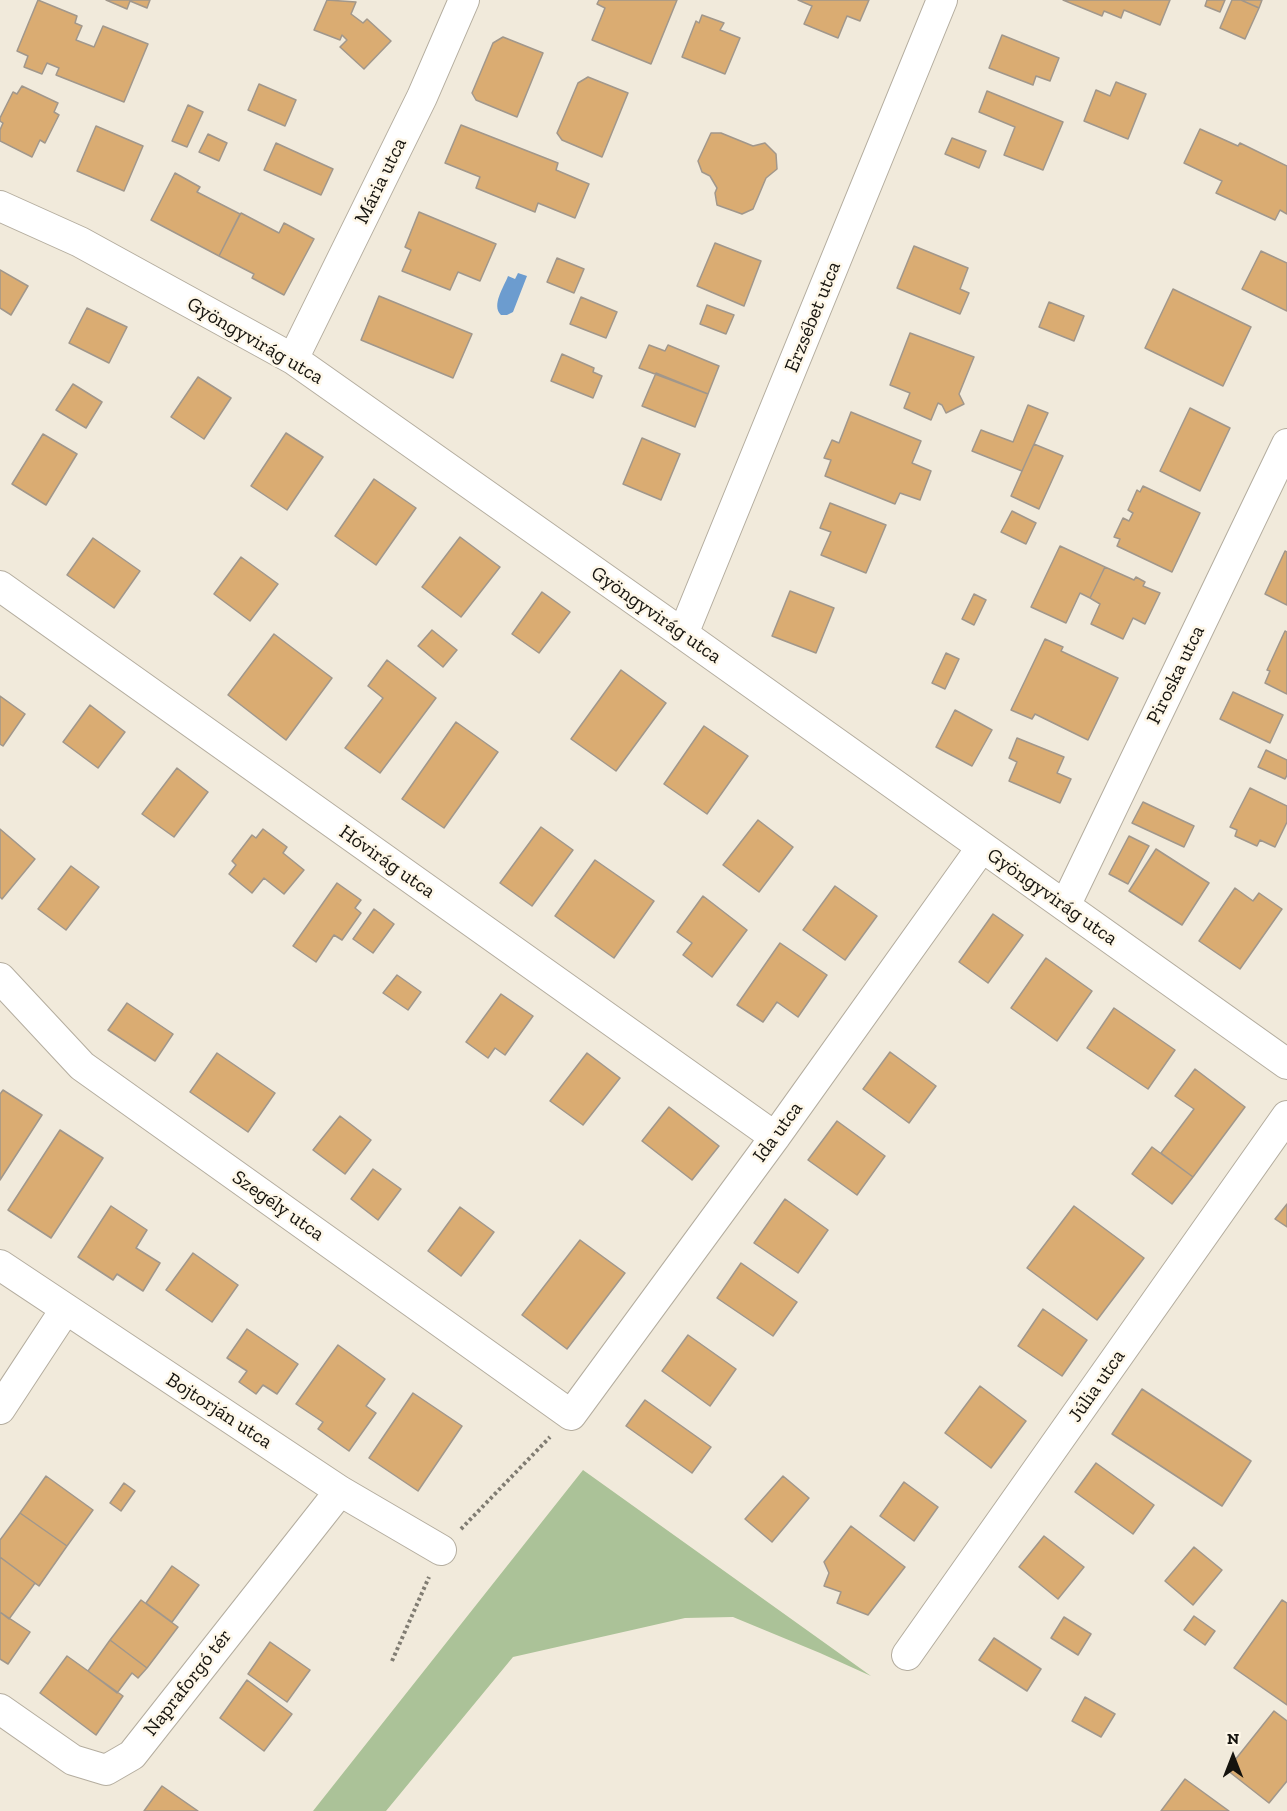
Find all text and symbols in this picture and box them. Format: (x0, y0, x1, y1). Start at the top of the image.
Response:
street label: Mária utca (350, 134, 412, 228)
street label: Erzsébet utca (780, 258, 846, 376)
street label: Gyöngyvirág utca (183, 292, 327, 390)
street label: Gyöngyvirág utca (586, 561, 726, 669)
street label: Piroska utca (1142, 622, 1210, 728)
street label: Hóvirág utca (334, 820, 440, 904)
street label: Gyöngyvirág utca (982, 843, 1122, 951)
street label: Ida utca (748, 1097, 808, 1167)
street label: Szegély utca (227, 1166, 329, 1246)
street label: Júlia utca (1063, 1345, 1131, 1427)
street label: Bojtorján utca (161, 1368, 277, 1454)
street label: Napraforgó tér (139, 1625, 237, 1741)
north arrow (1203, 1727, 1263, 1787)
text: N (1227, 1729, 1239, 1748)

